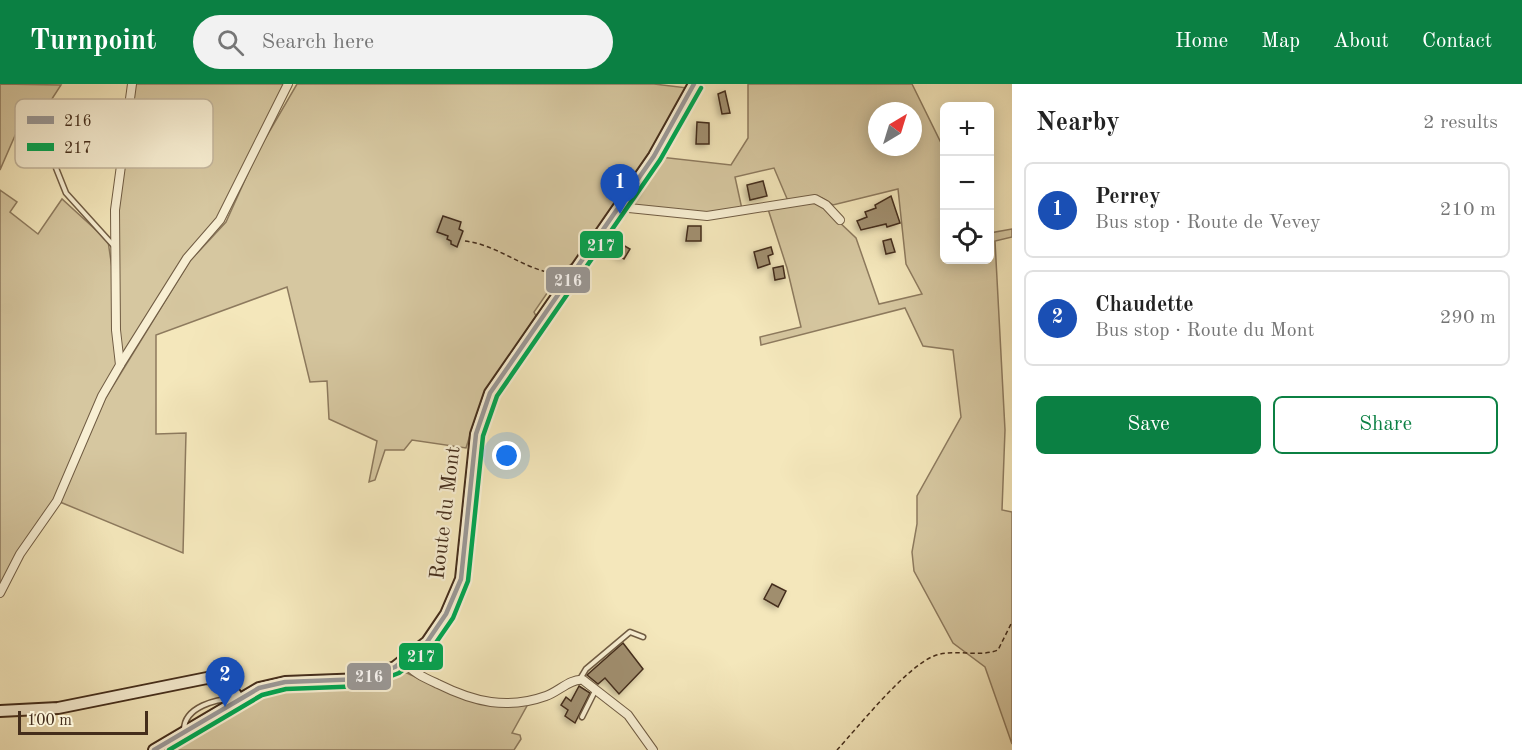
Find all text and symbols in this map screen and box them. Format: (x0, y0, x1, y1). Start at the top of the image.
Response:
search box (193, 15, 613, 69)
icon: search (214, 26, 247, 59)
text: Turnpoint (30, 28, 157, 56)
text: Search here (262, 31, 374, 53)
text: Home (1175, 31, 1228, 52)
text: Map (1261, 31, 1300, 52)
text: About (1333, 31, 1389, 52)
text: Contact (1422, 31, 1492, 52)
legend (15, 99, 213, 168)
north arrow (868, 102, 922, 156)
map controls (940, 102, 994, 264)
button: + (940, 102, 994, 156)
text: Nearby (1036, 110, 1120, 136)
text: 2 results (1423, 113, 1498, 133)
text: 216 (64, 114, 92, 130)
text: 217 (64, 141, 92, 157)
button: − (940, 156, 994, 210)
pin: 1 (600, 164, 640, 214)
text: Perrey (1095, 186, 1161, 208)
text: 1 (1052, 200, 1063, 220)
text: 210 m (1440, 200, 1496, 220)
button: locate (940, 210, 994, 264)
text: Bus stop · Route de Vevey (1095, 213, 1321, 233)
line badge: 217 (579, 230, 624, 259)
text: 217 (587, 239, 615, 255)
line badge: 216 (545, 266, 591, 294)
text: 216 (554, 274, 582, 290)
text: Chaudette (1095, 294, 1194, 316)
text: 2 (1052, 308, 1063, 328)
text: 290 m (1440, 308, 1496, 328)
text: Bus stop · Route du Mont (1095, 321, 1314, 341)
button: Save (1036, 396, 1261, 454)
button: Share (1273, 396, 1498, 454)
your location (492, 441, 521, 470)
street label: Route du Mont (427, 445, 465, 581)
line badge: 217 (398, 642, 444, 671)
text: 217 (407, 650, 435, 666)
pin: 2 (206, 658, 244, 707)
line badge: 216 (346, 662, 392, 691)
text: 216 (355, 670, 383, 686)
scale bar (18, 708, 148, 736)
text: 100 m (27, 713, 72, 729)

